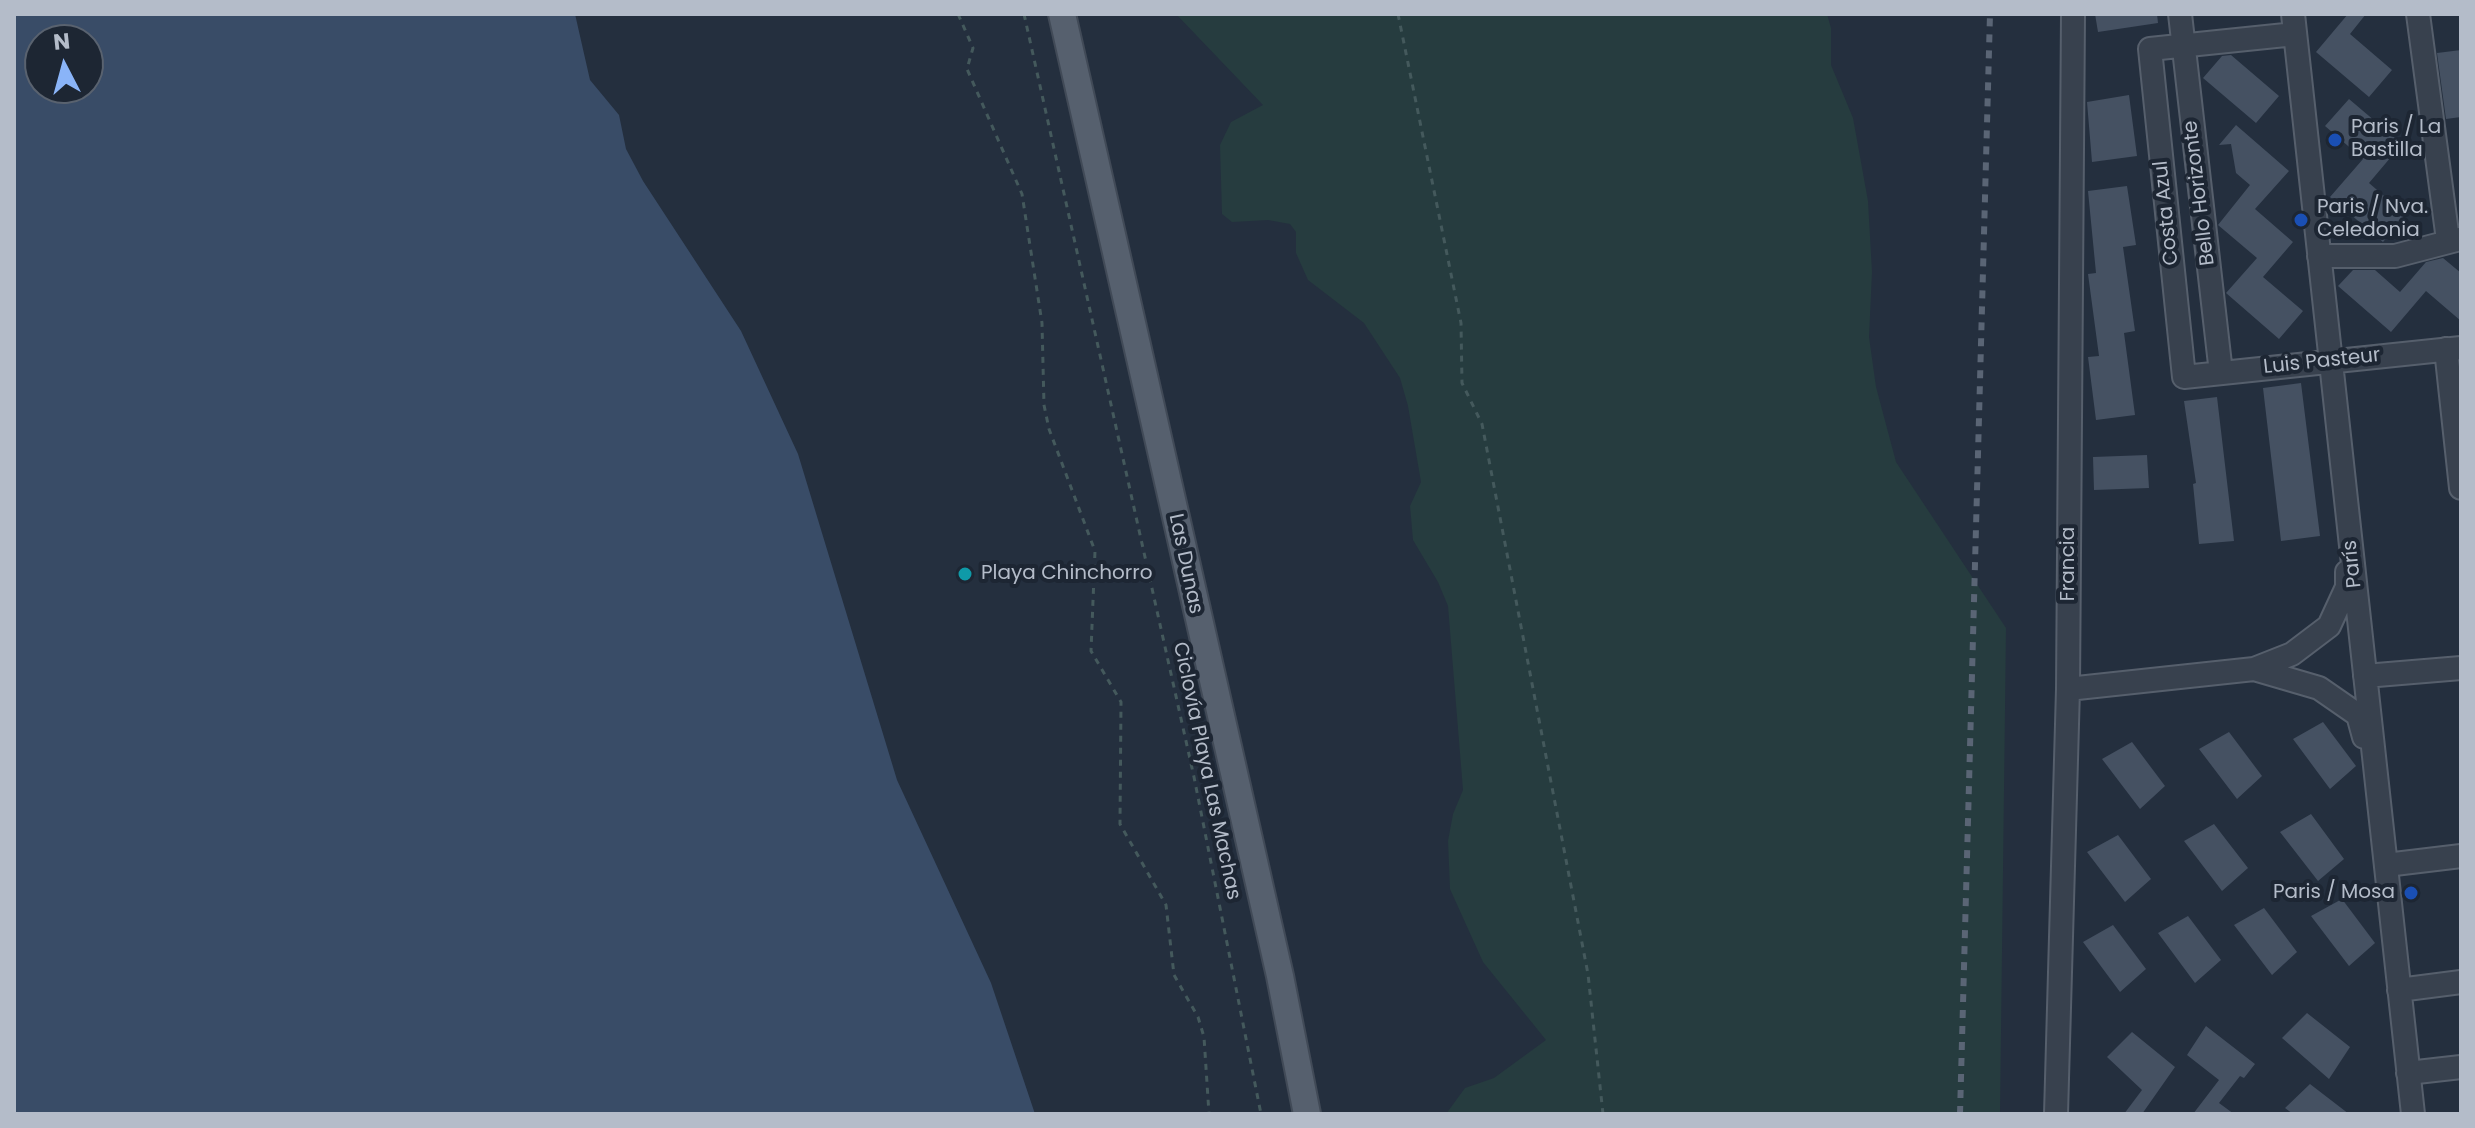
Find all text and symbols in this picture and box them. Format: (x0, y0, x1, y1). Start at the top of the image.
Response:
north arrow (24, 24, 104, 104)
text: N (52, 25, 71, 58)
place label: Paris / La Bastilla (2351, 116, 2441, 163)
street label: Bello Horizonte (2179, 119, 2221, 267)
marker: Paris / La Bastilla (2326, 131, 2344, 149)
street label: Costa Azul (2150, 159, 2184, 267)
place label: Paris / Nva. Celedonia (2317, 196, 2428, 243)
marker: Paris / Nva. Celedonia (2292, 211, 2310, 229)
street label: Luis Pasteur (2262, 344, 2382, 380)
street label: Las Dunas (1163, 512, 1207, 616)
street label: Francia (2057, 527, 2081, 601)
street label: París (2339, 539, 2367, 589)
place label: Playa Chinchorro (981, 562, 1153, 586)
marker: Playa Chinchorro (956, 565, 974, 583)
street label: Ciclovía Playa Las Machas (1167, 640, 1245, 902)
place label: Paris / Mosa (2273, 881, 2395, 905)
marker: Paris / Mosa (2402, 884, 2420, 902)

